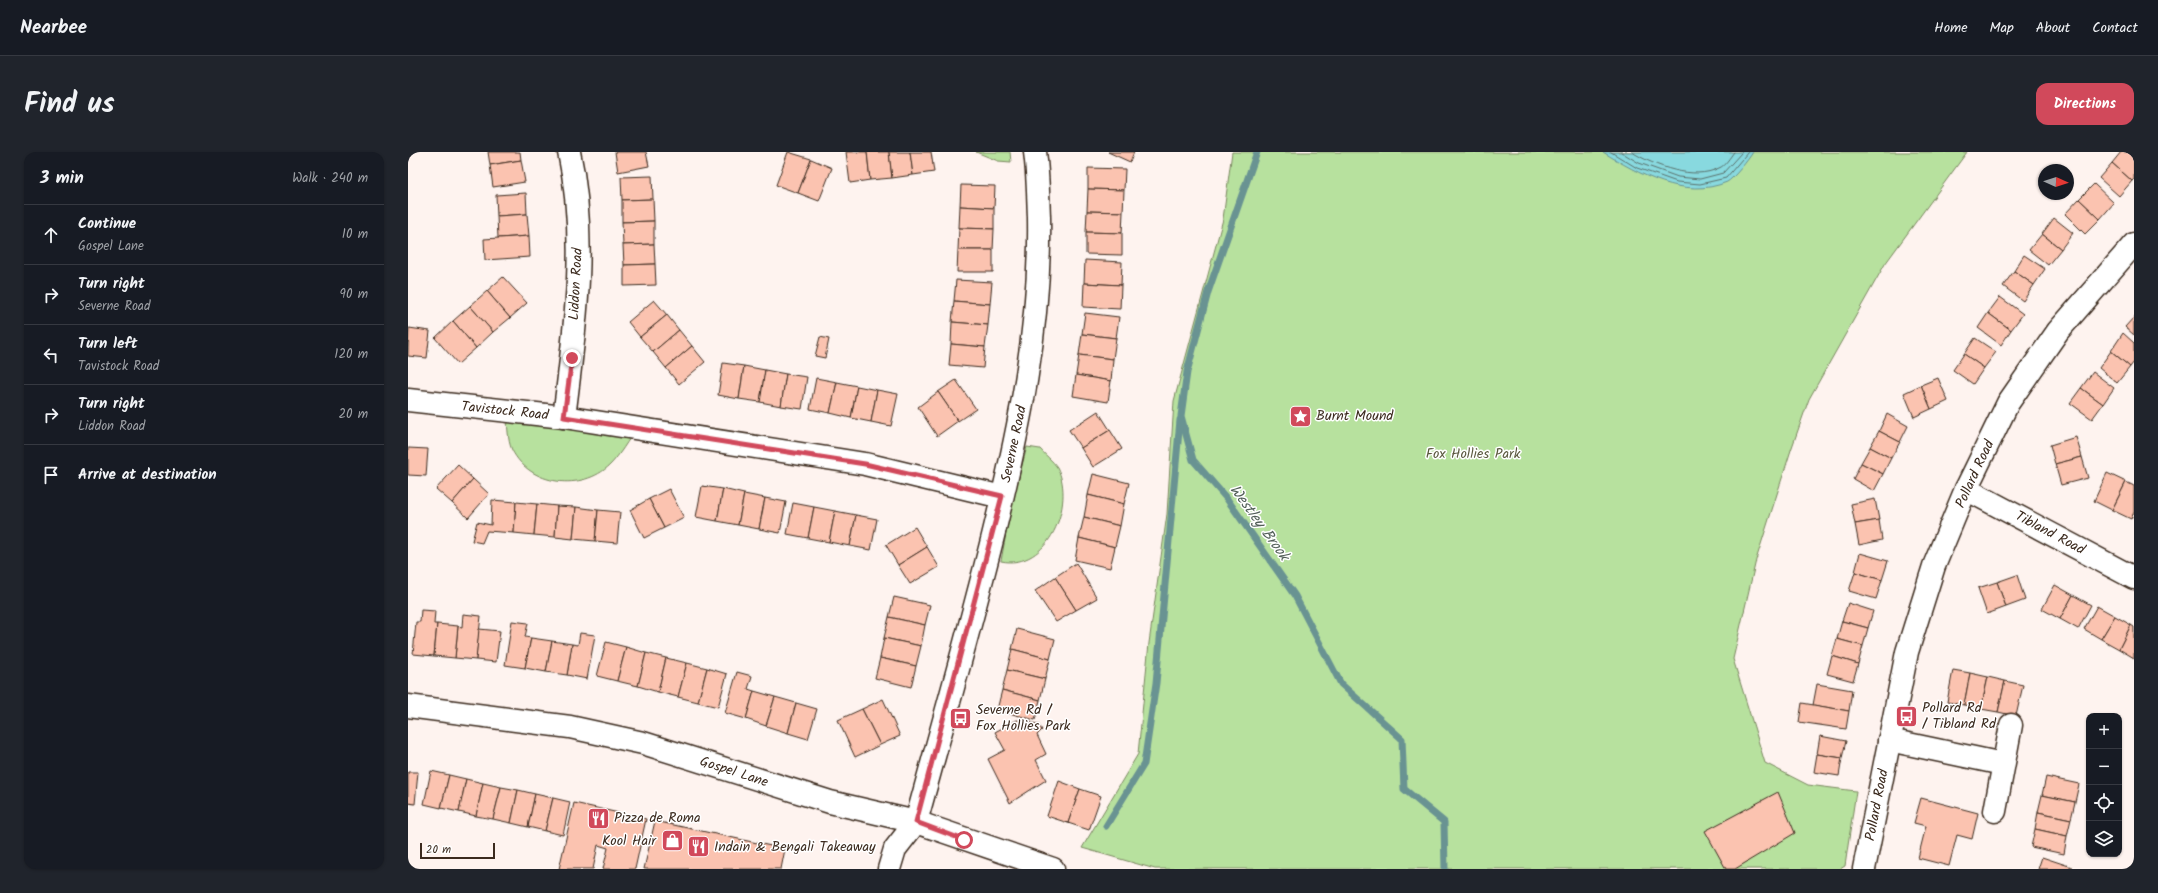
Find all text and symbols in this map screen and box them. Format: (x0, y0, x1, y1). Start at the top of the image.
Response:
text: Nearbee (20, 13, 87, 43)
text: Home (1934, 17, 1968, 39)
text: Map (1990, 17, 2014, 39)
text: About (2036, 17, 2070, 39)
text: Contact (2092, 17, 2138, 39)
text: Find us (24, 82, 115, 127)
button: Directions (2036, 83, 2134, 125)
north arrow (2038, 164, 2074, 200)
text: 3 min (40, 165, 84, 192)
text: Walk · 240 m (292, 168, 368, 189)
text: Continue (78, 212, 136, 236)
icon: ahead (40, 224, 62, 246)
text: 10 m (342, 224, 368, 245)
text: Gospel Lane (78, 236, 144, 257)
street label: Liddon Road (563, 246, 589, 321)
text: Turn right (78, 272, 145, 296)
icon: right (40, 284, 62, 306)
text: 90 m (340, 284, 368, 305)
text: Severne Road (78, 296, 150, 317)
text: Turn left (78, 332, 138, 356)
icon: left (40, 344, 62, 366)
text: 120 m (334, 344, 368, 365)
route end (563, 349, 581, 367)
text: Tavistock Road (78, 356, 159, 377)
text: Turn right (78, 392, 145, 416)
street label: Tavistock Road (460, 395, 551, 427)
street label: Severne Road (995, 403, 1033, 484)
place icon: Burnt Mound (1288, 403, 1314, 429)
icon: right (40, 404, 62, 426)
text: 20 m (338, 404, 368, 425)
place label: Burnt Mound (1316, 405, 1394, 427)
text: Liddon Road (78, 416, 145, 437)
street label: Pollard Road (1950, 436, 2001, 512)
park label: Fox Hollies Park (1426, 443, 1521, 465)
text: Arrive at destination (78, 463, 217, 487)
icon: arrive (40, 464, 62, 486)
water label: Westley Brook (1223, 480, 1296, 568)
street label: Tibland Road (2011, 505, 2090, 561)
place label: Pollard Rd / Tibland Rd (1922, 697, 1997, 735)
place label: Severne Rd / Fox Hollies Park (976, 699, 1071, 737)
bus stop icon: Pollard Rd / Tibland Rd (1893, 703, 1919, 729)
bus stop icon: Severne Rd / Fox Hollies Park (948, 705, 974, 731)
map controls (2086, 713, 2122, 857)
button: + (2086, 713, 2122, 749)
button: − (2086, 749, 2122, 785)
street label: Gospel Lane (697, 751, 772, 794)
street label: Pollard Road (1859, 766, 1895, 843)
button: locate (2086, 785, 2122, 821)
restaurant icon: Pizza de Roma (586, 805, 612, 831)
place label: Pizza de Roma (614, 807, 701, 829)
button: layers (2086, 821, 2122, 857)
shop icon: Kool Hair (659, 828, 685, 854)
place label: Kool Hair (602, 830, 657, 852)
route start (955, 831, 973, 849)
restaurant icon: Indain & Bengali Takeaway (686, 834, 712, 860)
place label: Indain & Bengali Takeaway (714, 836, 876, 858)
scale bar (420, 841, 495, 860)
text: 20 m (426, 841, 451, 859)

